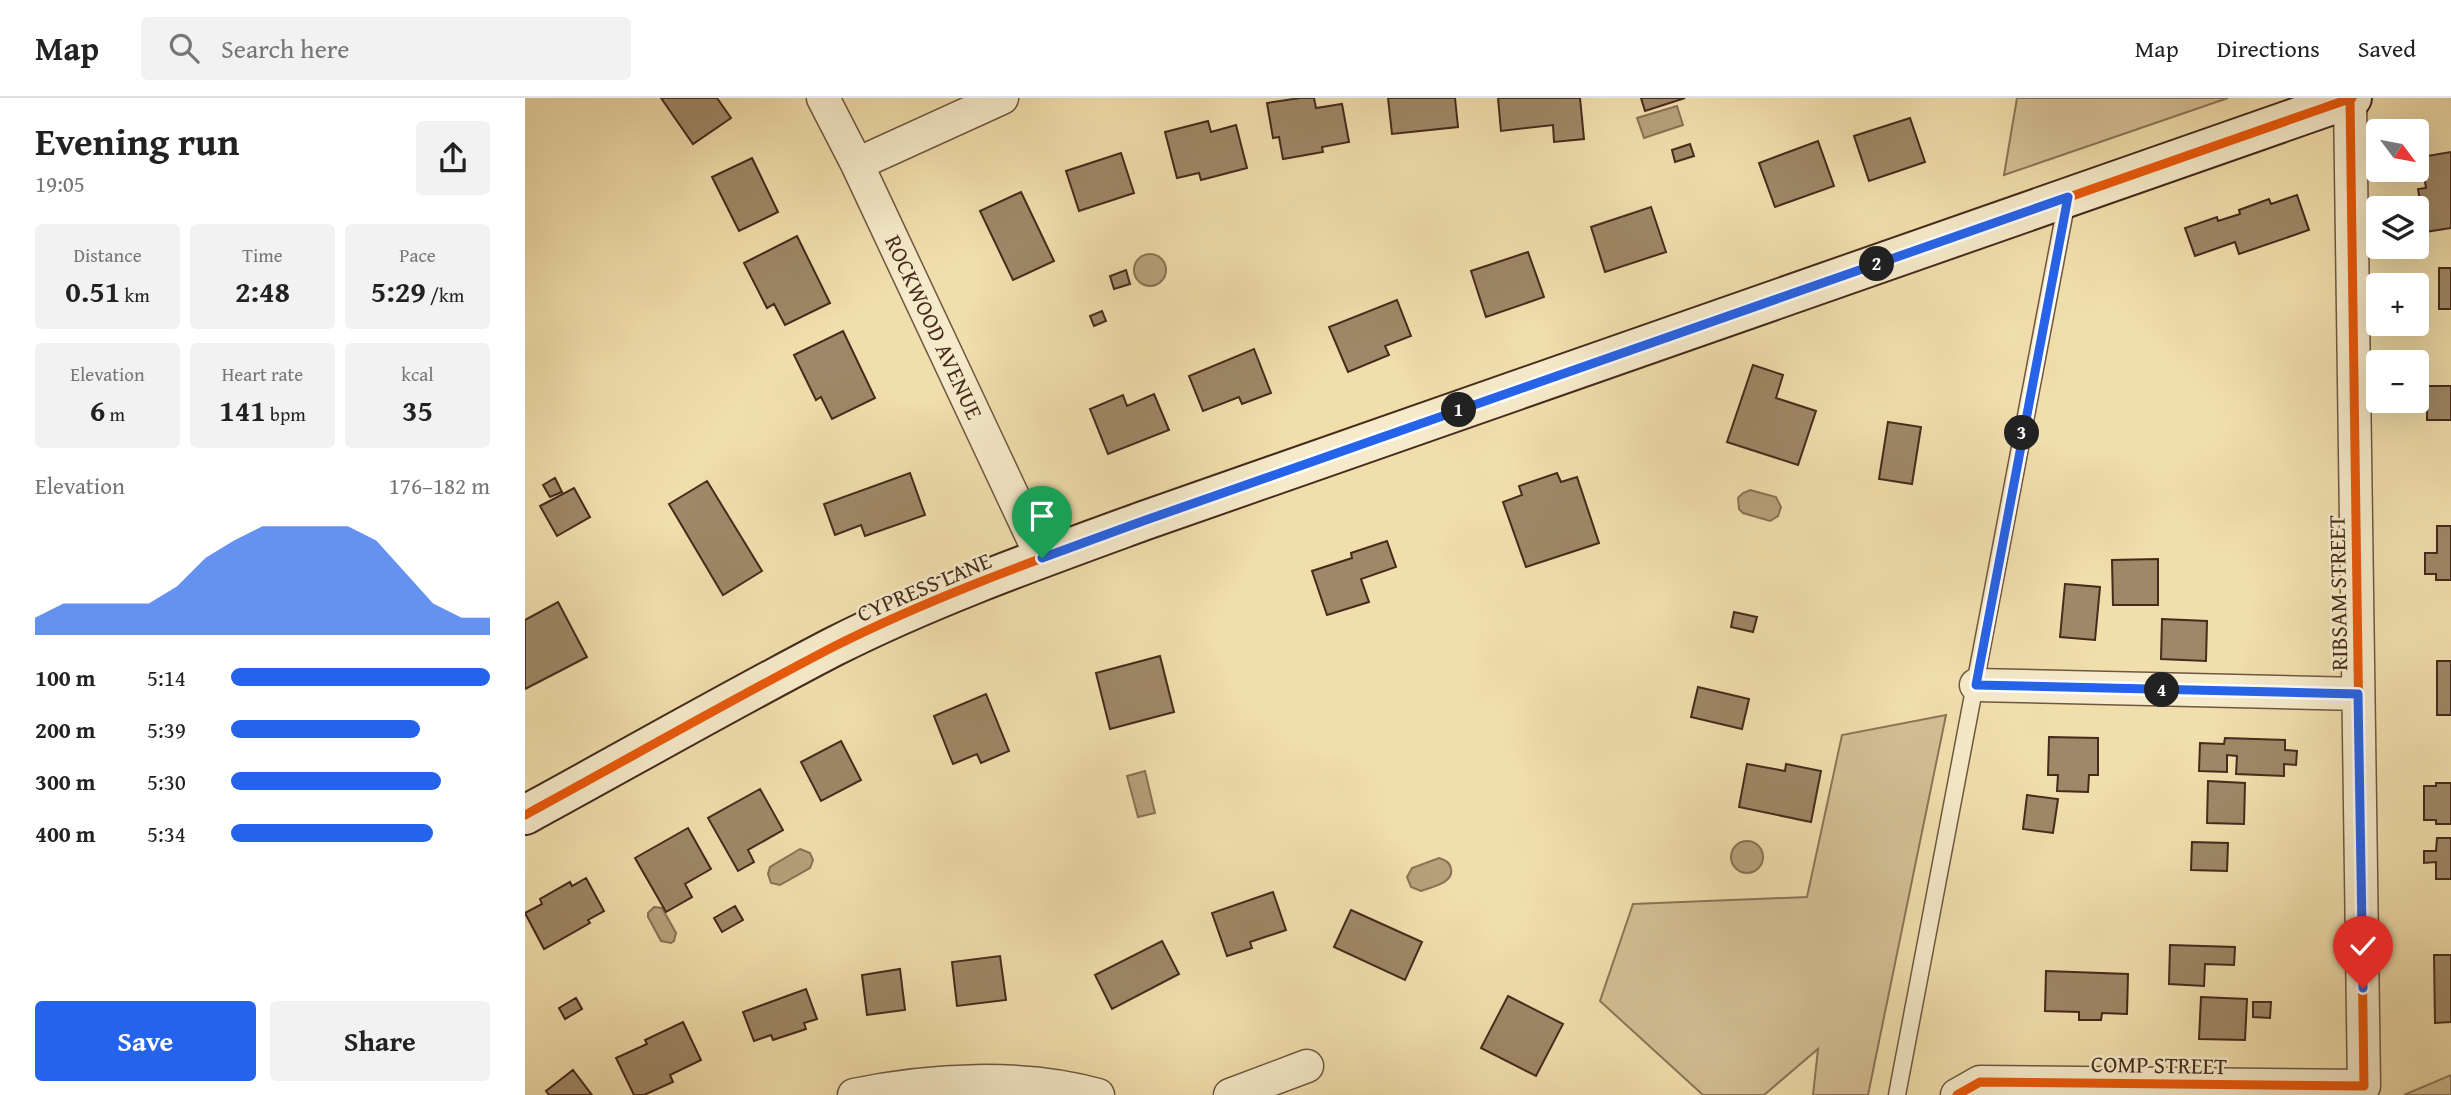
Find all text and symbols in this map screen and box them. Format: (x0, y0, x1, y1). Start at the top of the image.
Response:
search box (141, 17, 631, 80)
text: Map (35, 24, 99, 72)
icon: search (165, 29, 203, 67)
text: Search here (221, 29, 349, 68)
text: Map (2135, 31, 2179, 66)
text: Directions (2217, 31, 2320, 66)
text: Saved (2358, 31, 2416, 66)
text: Evening run (35, 113, 239, 169)
north arrow (2366, 119, 2429, 182)
map controls (2366, 119, 2429, 413)
button: share (416, 121, 490, 195)
text: 19:05 (35, 167, 85, 200)
button: layers (2366, 196, 2429, 259)
street label: ROCKWOOD AVENUE (877, 229, 992, 424)
text: Distance (73, 241, 142, 269)
text: Time (242, 241, 283, 269)
text: Pace (399, 241, 436, 269)
pin: 2 (1859, 246, 1895, 282)
text: 2 (1872, 249, 1881, 277)
text: 0.51 (65, 269, 120, 313)
text: 2:48 (235, 269, 290, 313)
text: 5:29 (371, 269, 426, 313)
button: + (2366, 273, 2429, 336)
text: km (120, 281, 150, 309)
text: /km (426, 281, 464, 309)
button: − (2366, 350, 2429, 413)
text: Elevation (70, 360, 145, 388)
text: Heart rate (222, 360, 303, 388)
text: kcal (401, 360, 434, 388)
text: 6 (90, 388, 105, 432)
text: 141 (219, 388, 266, 432)
text: 35 (402, 388, 433, 432)
pin: 1 (1441, 392, 1476, 428)
text: 1 (1454, 395, 1463, 423)
text: m (105, 400, 125, 428)
text: bpm (266, 400, 306, 428)
pin: 3 (2005, 416, 2039, 450)
text: 3 (2017, 418, 2026, 446)
text: Elevation (35, 469, 125, 502)
text: 176–182 m (389, 469, 490, 502)
pin (1012, 486, 1072, 558)
icon: arrive (1023, 497, 1061, 535)
street label: RIBSAM STREET (2320, 515, 2355, 671)
street label: CYPRESS LANE (852, 543, 996, 630)
text: 100 m (35, 661, 96, 694)
text: 5:14 (147, 661, 186, 694)
pin: 4 (2145, 672, 2179, 708)
text: 4 (2157, 675, 2166, 703)
text: 200 m (35, 713, 96, 746)
text: 5:39 (147, 713, 186, 746)
text: 300 m (35, 765, 96, 798)
text: 5:30 (147, 765, 186, 798)
text: 400 m (35, 817, 96, 850)
text: 5:34 (147, 817, 186, 850)
pin (2333, 916, 2393, 988)
icon: check (2344, 927, 2382, 965)
button: Save (35, 1001, 256, 1081)
button: Share (270, 1001, 490, 1081)
street label: COMP STREET (2091, 1047, 2228, 1082)

